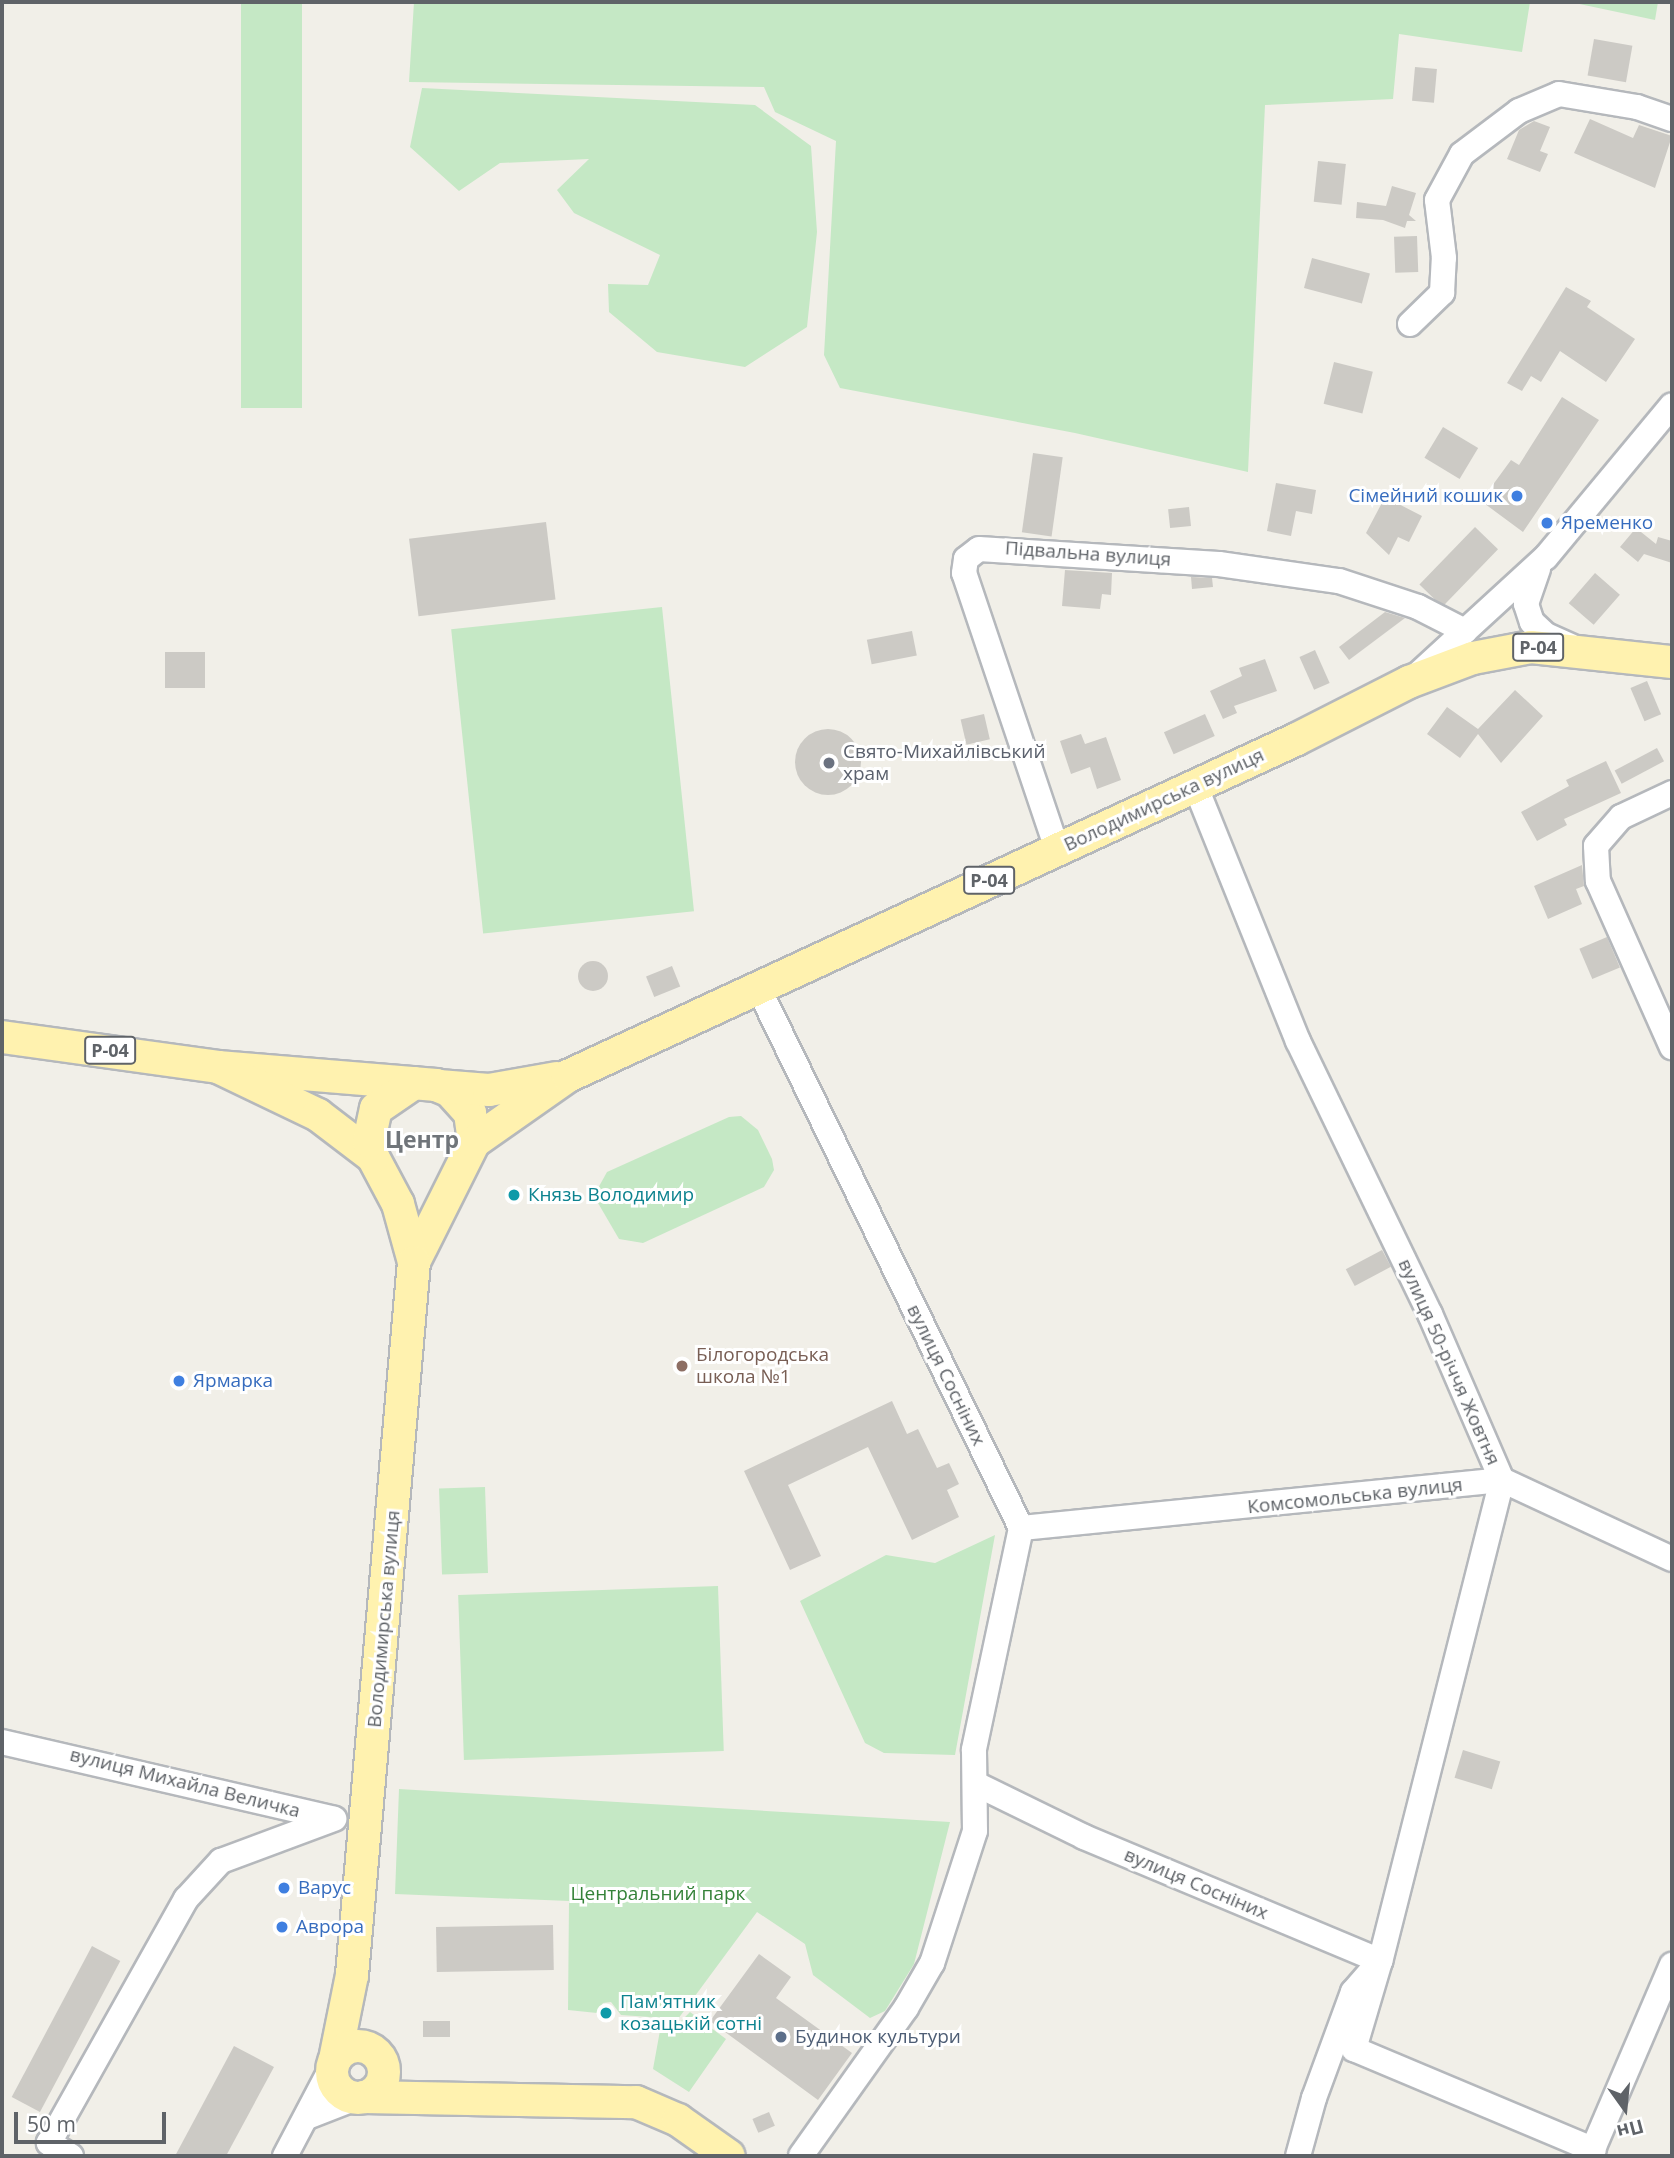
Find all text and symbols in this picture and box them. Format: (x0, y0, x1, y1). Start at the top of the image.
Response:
place label: Сімейний кошик (1348, 485, 1503, 507)
marker: Сімейний кошик (1509, 488, 1525, 504)
place label: Яременко (1561, 512, 1653, 534)
marker: Яременко (1539, 515, 1555, 531)
street label: Підвальна вулиця (1004, 537, 1172, 571)
road number: Р-04 (1512, 632, 1564, 662)
place label: Свято-Михайлівський храм (843, 741, 1045, 785)
street label: Володимирська вулиця (1060, 744, 1268, 856)
marker: Свято-Михайлівський храм (821, 755, 837, 771)
road number: Р-04 (963, 866, 1015, 894)
road number: Р-04 (84, 1036, 136, 1064)
district label: Центр (385, 1125, 459, 1153)
place label: Князь Володимир (528, 1184, 694, 1206)
marker: Князь Володимир (506, 1187, 522, 1203)
street label: вулиця 50-річчя Жовтня (1393, 1255, 1505, 1469)
street label: вулиця Сосніних (902, 1301, 990, 1449)
place label: Білогородська школа №1 (696, 1344, 829, 1388)
marker: Білогородська школа №1 (674, 1358, 690, 1374)
place label: Ярмарка (193, 1370, 273, 1392)
marker: Ярмарка (171, 1373, 187, 1389)
street label: Комсомольська вулиця (1246, 1473, 1464, 1519)
street label: Володимирська вулиця (363, 1509, 405, 1729)
street label: вулиця Михайла Величка (67, 1743, 303, 1823)
street label: вулиця Сосніних (1121, 1843, 1271, 1925)
place label: Варус (298, 1877, 351, 1899)
marker: Варус (276, 1880, 292, 1896)
park label: Центральний парк (571, 1883, 745, 1905)
place label: Аврора (296, 1916, 364, 1938)
marker: Аврора (274, 1919, 290, 1935)
place label: Пам'ятник козацькій сотні (620, 1991, 762, 2035)
marker: Пам'ятник козацькій сотні (598, 2005, 614, 2021)
place label: Будинок культури (795, 2026, 961, 2048)
marker: Будинок культури (773, 2029, 789, 2045)
north arrow (1590, 2074, 1660, 2144)
scale bar (18, 2098, 170, 2142)
text: 50 m (27, 2110, 76, 2138)
text: Пн (1614, 2113, 1647, 2145)

